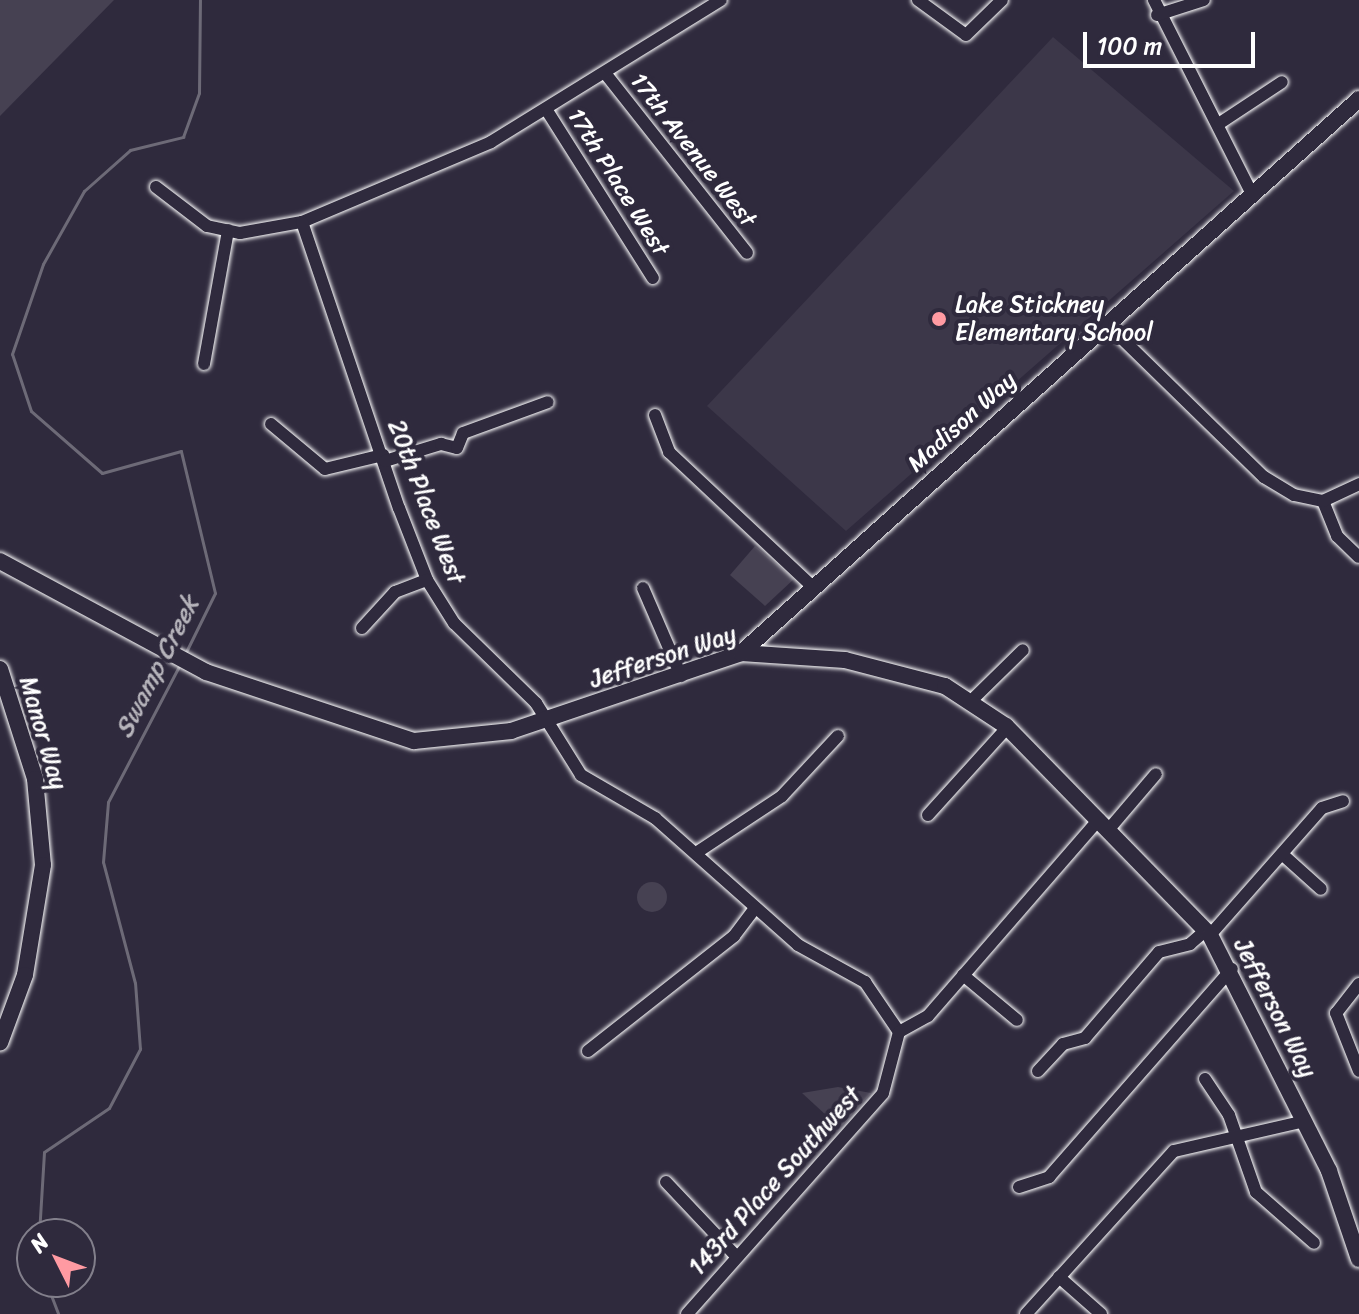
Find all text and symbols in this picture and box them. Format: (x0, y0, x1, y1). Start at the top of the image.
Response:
scale bar (1087, 16, 1259, 66)
text: 100 m (1097, 25, 1162, 67)
street label: 17th Avenue West (624, 67, 762, 233)
street label: 17th Place West (561, 102, 675, 262)
place label: Lake Stickney Elementary School (955, 291, 1153, 347)
marker: Lake Stickney Elementary School (930, 310, 948, 328)
street label: Madison Way (902, 366, 1022, 478)
street label: 20th Place West (381, 415, 471, 589)
water label: Swamp Creek (108, 591, 206, 743)
street label: Jefferson Way (586, 620, 740, 694)
street label: Manor Way (13, 673, 73, 793)
street label: Jefferson Way (1228, 934, 1322, 1082)
street label: 143rd Place Southwest (683, 1081, 867, 1281)
north arrow (16, 1218, 96, 1298)
text: N (20, 1224, 59, 1262)

